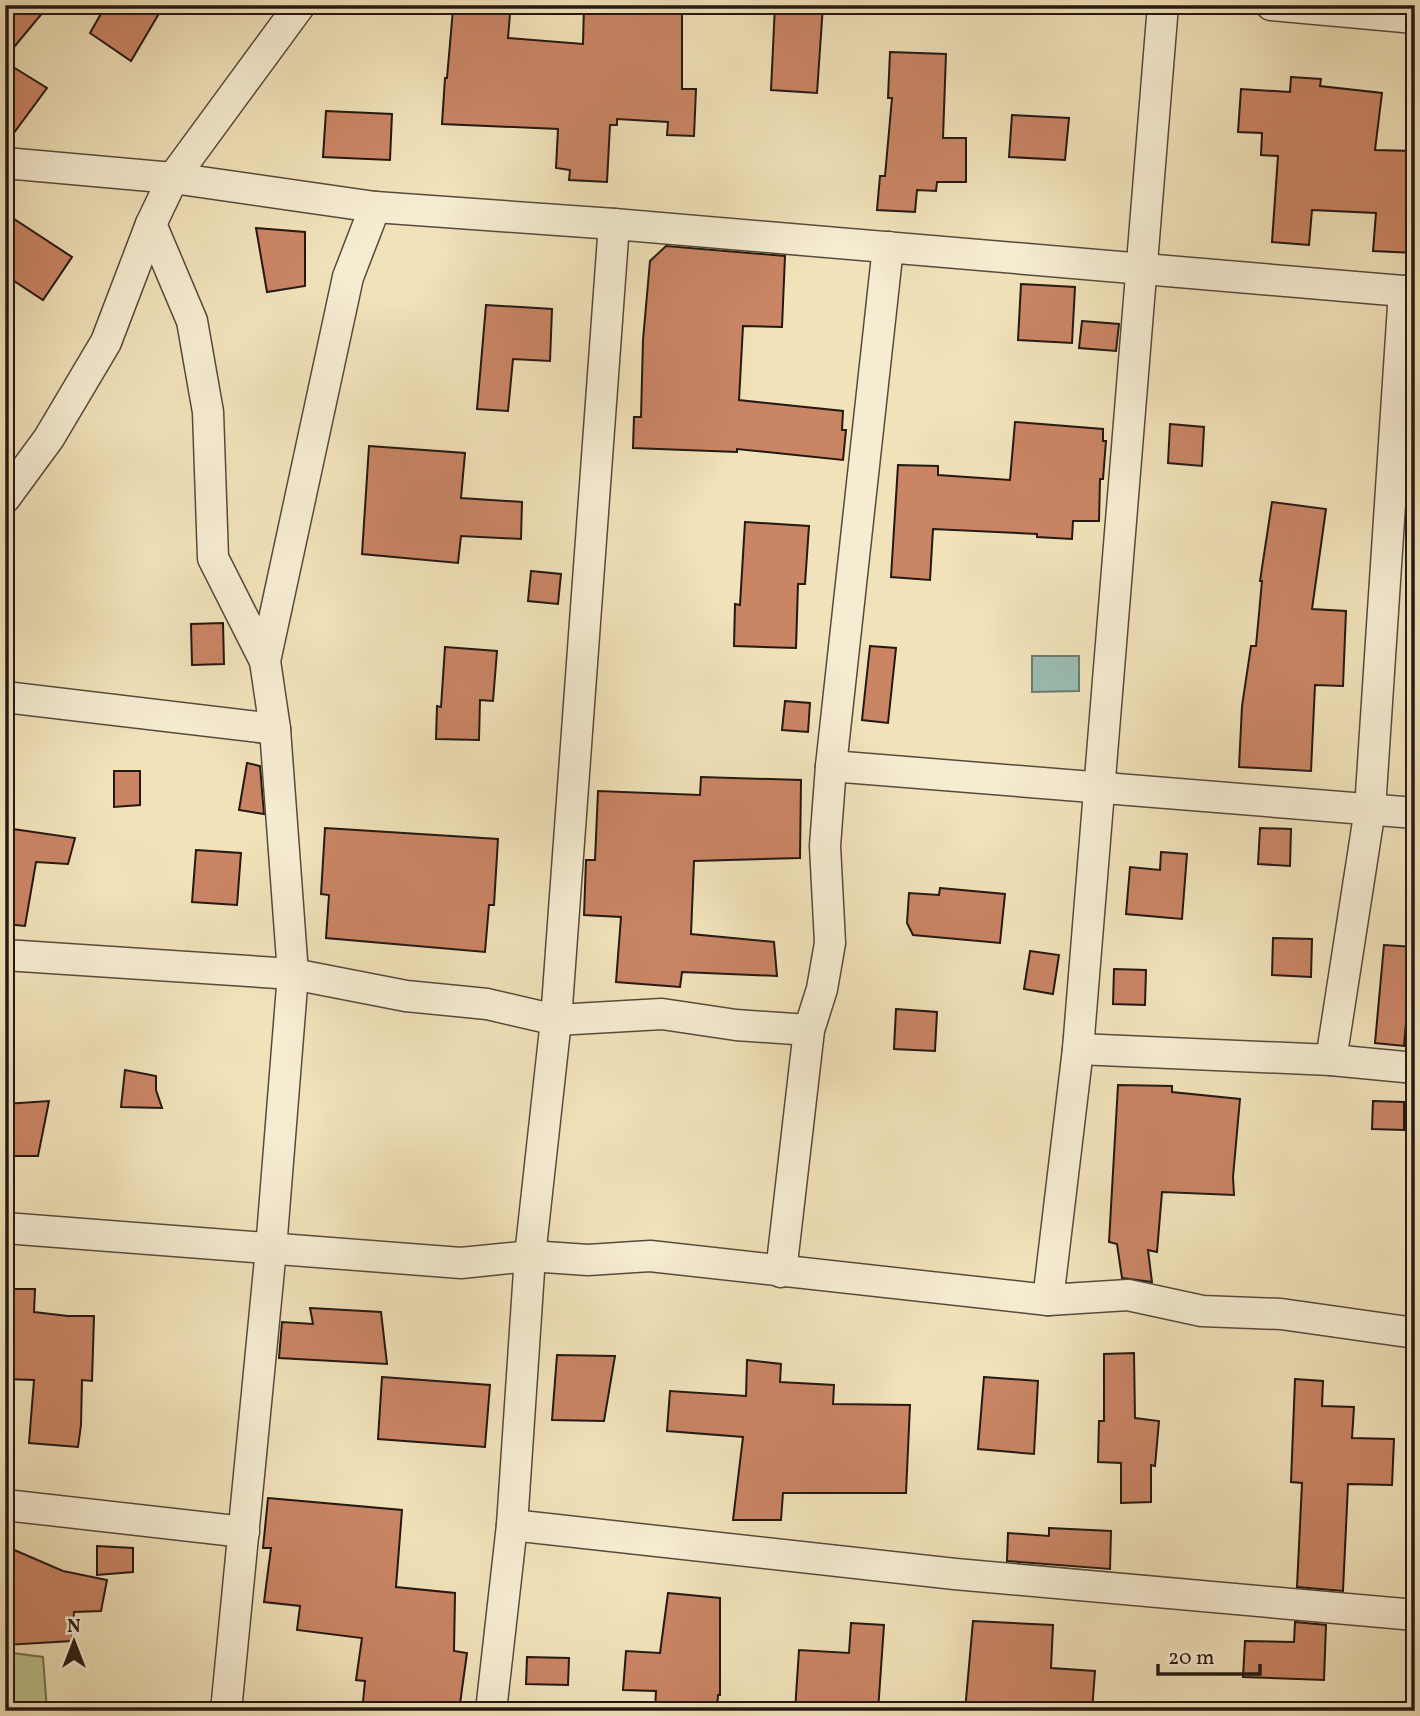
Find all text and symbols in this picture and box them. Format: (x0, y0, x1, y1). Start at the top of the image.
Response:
north arrow (38, 1608, 108, 1678)
text: N (67, 1614, 81, 1640)
scale bar (1158, 1632, 1259, 1676)
text: 20 m (1168, 1644, 1214, 1673)

